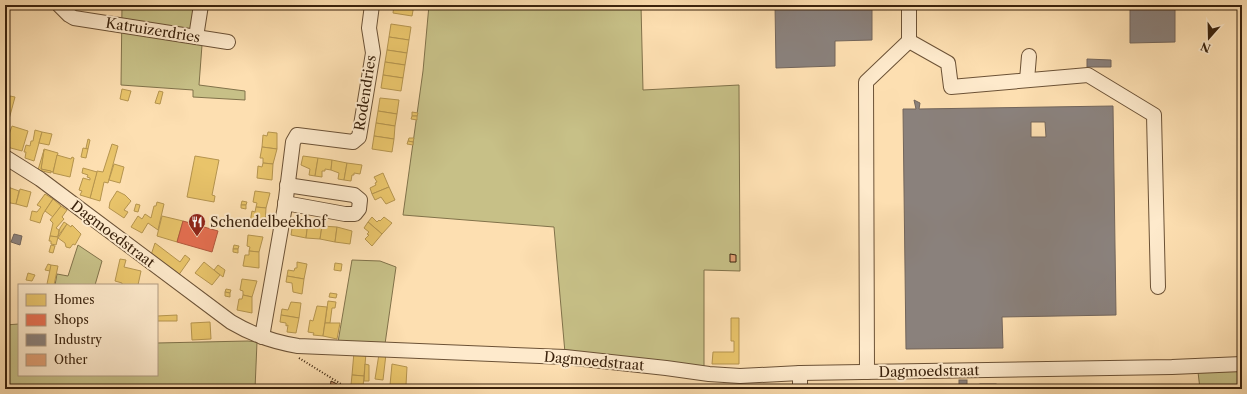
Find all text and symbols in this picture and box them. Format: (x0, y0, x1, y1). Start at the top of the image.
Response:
street label: Katruizerdries (104, 14, 202, 46)
north arrow (1189, 18, 1229, 58)
text: N (1198, 39, 1212, 56)
street label: Rodendries (350, 54, 380, 132)
street label: Dagmoedstraat (67, 197, 159, 271)
restaurant icon: Schendelbeekhof (187, 212, 207, 237)
place label: Schendelbeekhof (210, 213, 328, 231)
legend (18, 284, 158, 376)
text: Homes (54, 292, 94, 307)
text: Shops (54, 312, 89, 327)
text: Industry (54, 332, 102, 347)
street label: Dagmoedstraat (543, 348, 645, 374)
text: Other (54, 352, 88, 367)
street label: Dagmoedstraat (879, 361, 979, 381)

